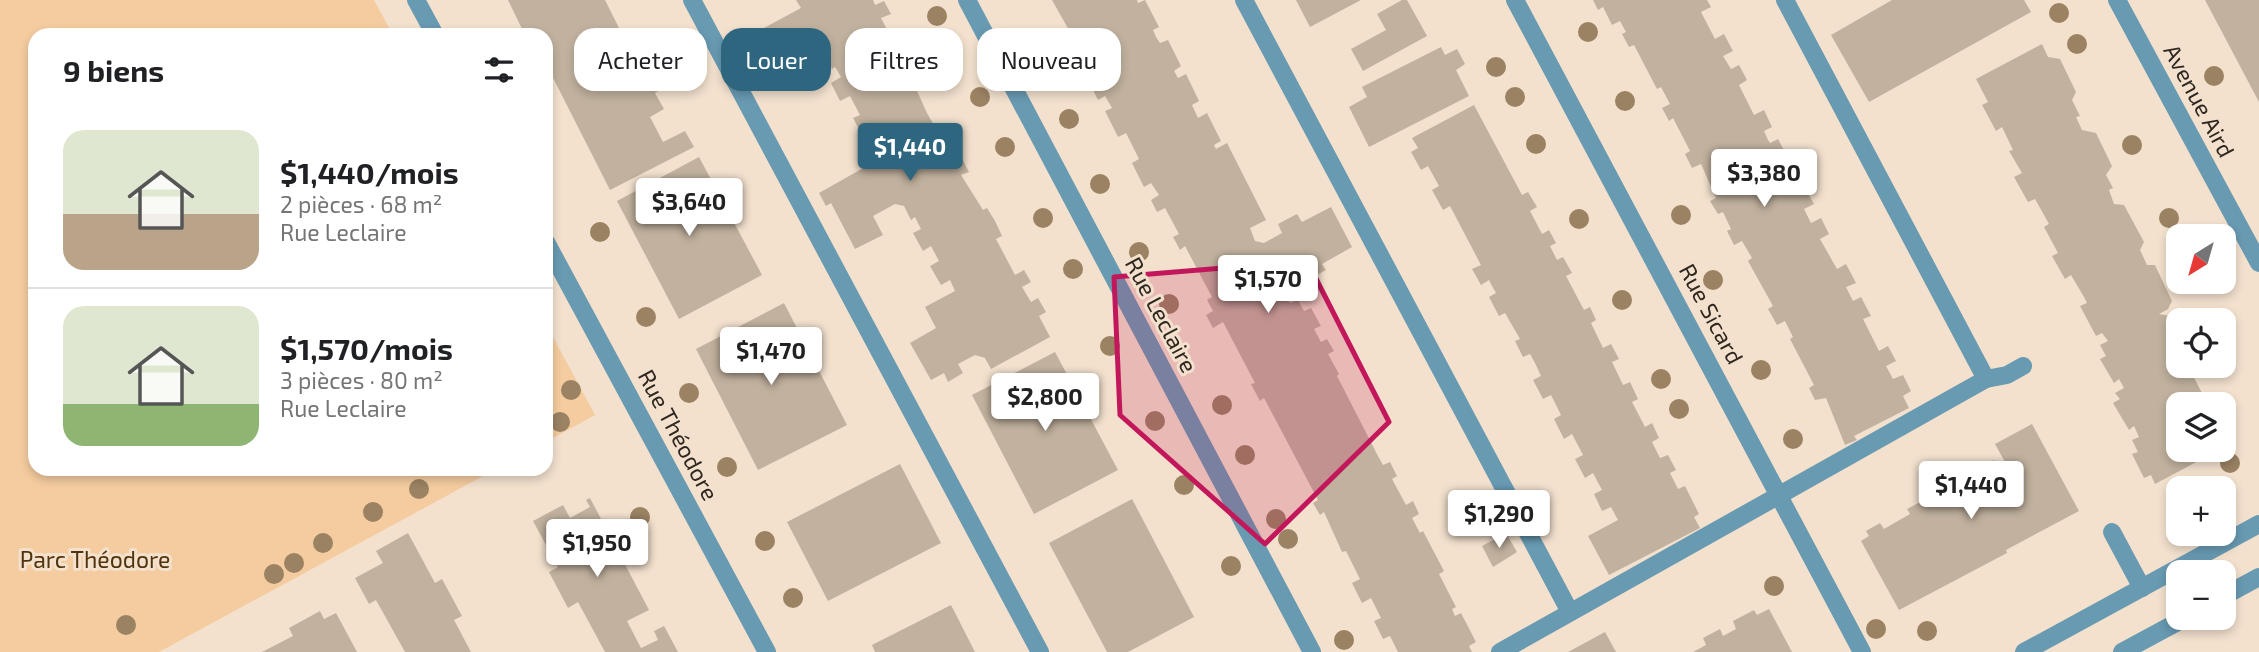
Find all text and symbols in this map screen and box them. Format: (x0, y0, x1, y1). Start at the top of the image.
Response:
chip: Acheter (574, 28, 707, 91)
chip: Louer (721, 28, 831, 91)
chip: Filtres (845, 28, 963, 91)
chip: Nouveau (977, 28, 1121, 91)
street label: Avenue Aird (2158, 39, 2241, 162)
icon: filters (480, 51, 518, 89)
text: 9 biens (63, 52, 164, 88)
pin: $1,440 (853, 124, 967, 183)
text: $1,440 (874, 132, 946, 160)
pin: $3,380 (1707, 150, 1821, 209)
text: $1,440/mois (280, 154, 459, 190)
icon: home (119, 158, 203, 242)
text: $3,380 (1727, 158, 1801, 186)
pin: $3,640 (632, 178, 746, 238)
text: $3,640 (652, 187, 726, 215)
text: 2 pièces · 68 m² (280, 190, 442, 218)
text: Rue Leclaire (280, 218, 407, 246)
north arrow (2166, 224, 2236, 294)
map controls (2166, 224, 2236, 630)
street label: Rue Leclaire (1120, 252, 1204, 377)
pin: $1,570 (1211, 256, 1325, 315)
street label: Rue Sicard (1674, 259, 1750, 368)
text: $1,570 (1234, 264, 1302, 292)
button: locate (2166, 308, 2236, 378)
pin: $1,470 (714, 328, 828, 387)
text: $1,570/mois (280, 330, 453, 366)
icon: home (119, 334, 203, 418)
text: $1,470 (736, 336, 806, 364)
street label: Rue Théodore (633, 364, 725, 505)
text: 3 pièces · 80 m² (280, 366, 443, 394)
pin: $2,800 (988, 374, 1102, 433)
text: $2,800 (1007, 382, 1083, 410)
button: layers (2166, 392, 2236, 462)
text: Rue Leclaire (280, 394, 407, 422)
pin: $1,440 (1914, 462, 2028, 521)
text: $1,440 (1935, 470, 2007, 498)
button: + (2166, 476, 2236, 546)
pin: $1,290 (1442, 490, 1556, 550)
text: $1,290 (1464, 499, 1534, 527)
pin: $1,950 (540, 520, 654, 579)
text: $1,950 (562, 528, 632, 556)
park label: Parc Théodore (20, 545, 170, 573)
button: − (2166, 560, 2236, 630)

